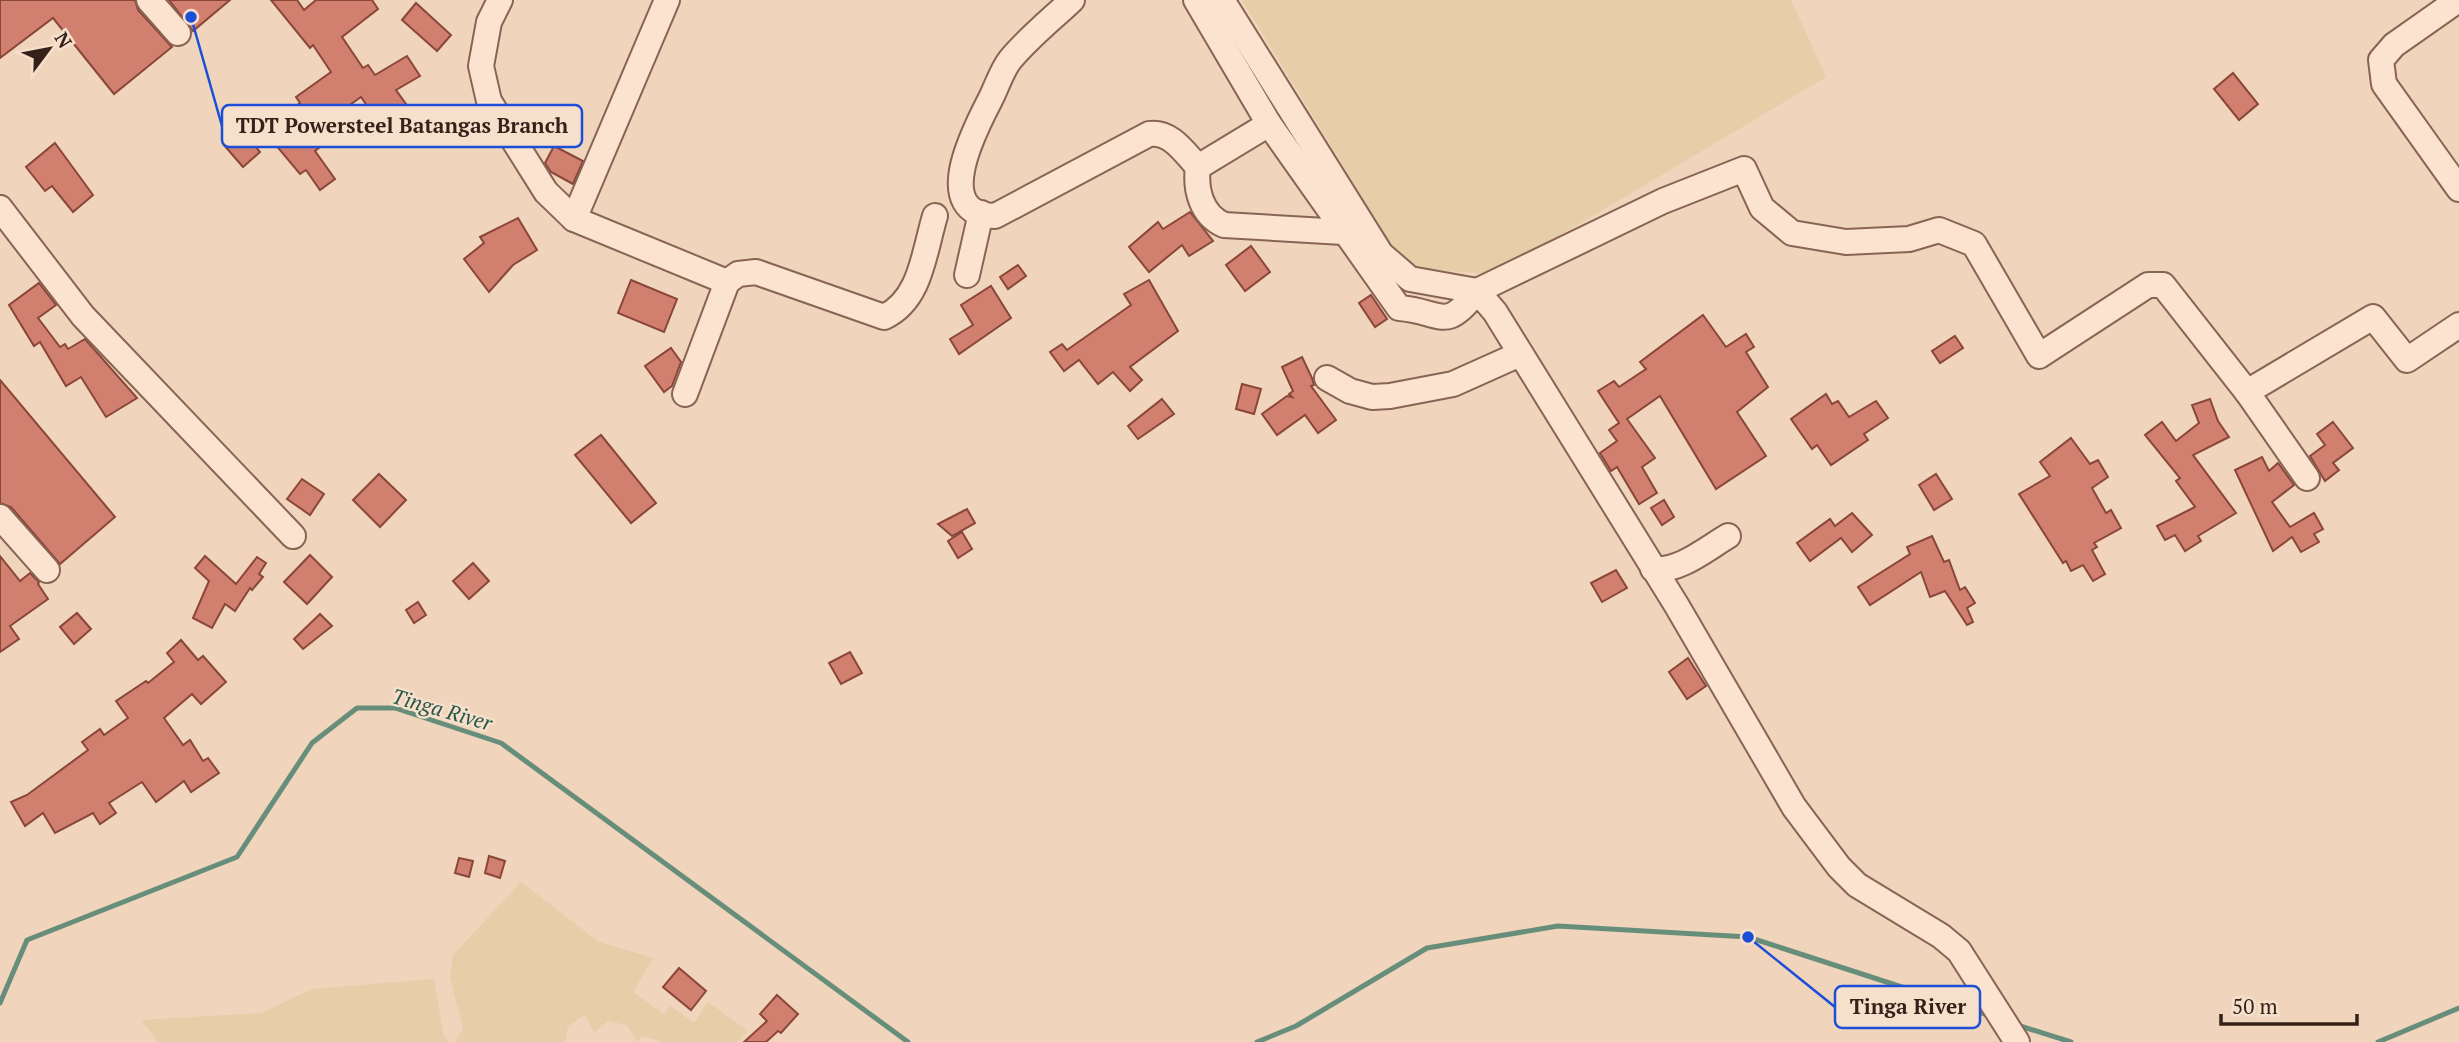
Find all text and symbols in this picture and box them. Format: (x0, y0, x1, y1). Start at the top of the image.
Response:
north arrow (14, 14, 84, 84)
text: N (49, 27, 79, 53)
callout: TDT Powersteel Batangas Branch (222, 105, 582, 147)
text: TDT Powersteel Batangas Branch (236, 111, 569, 139)
water label: Tinga River (389, 681, 496, 737)
scale bar (2221, 982, 2358, 1026)
callout: Tinga River (1835, 986, 1980, 1028)
text: Tinga River (1850, 992, 1966, 1020)
text: 50 m (2232, 992, 2278, 1020)

